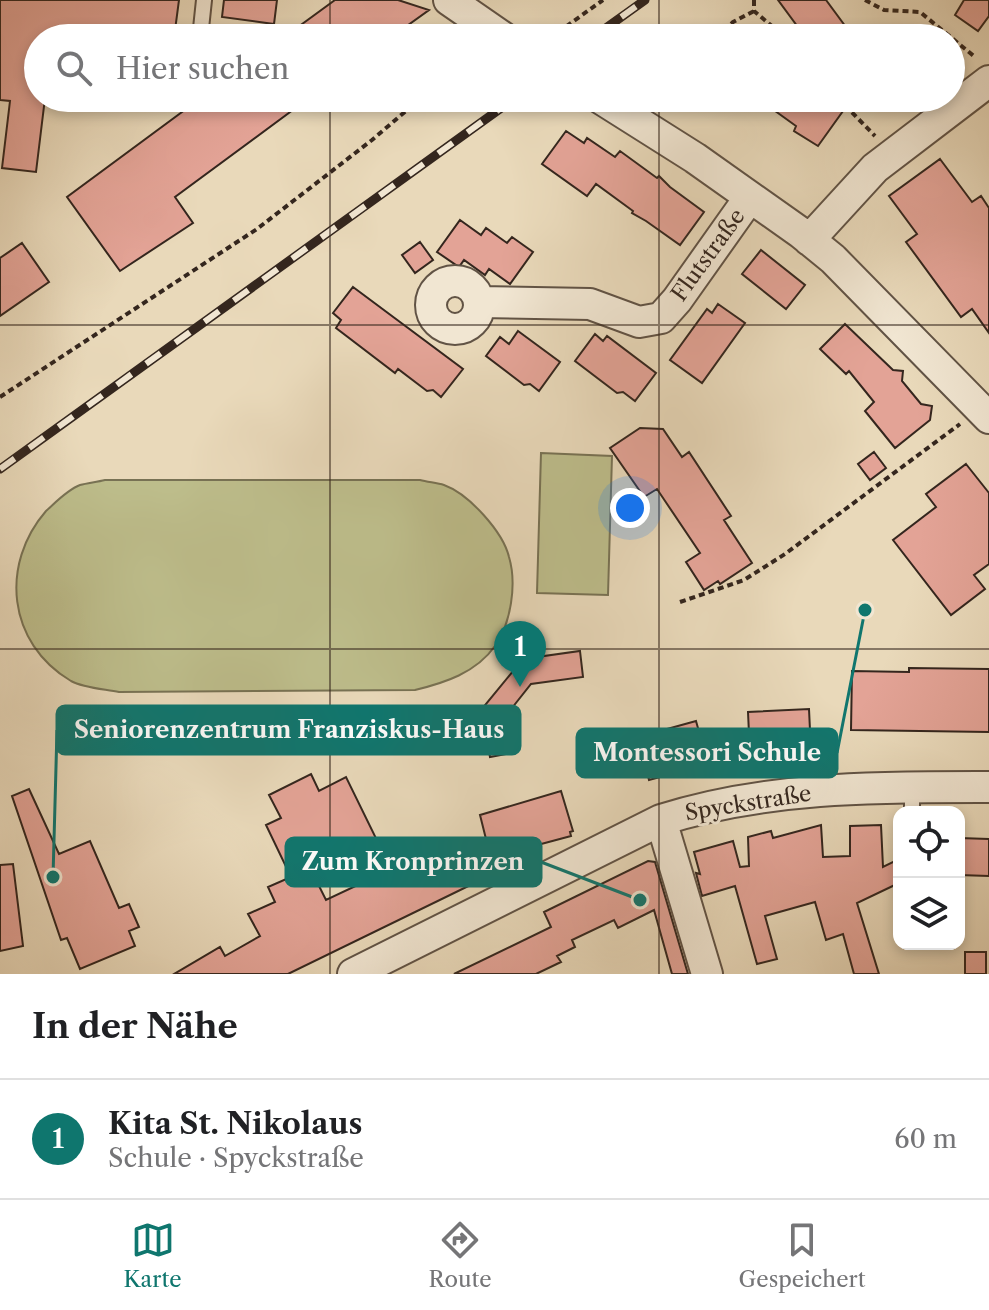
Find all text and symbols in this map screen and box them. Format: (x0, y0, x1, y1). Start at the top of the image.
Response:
search box (24, 24, 965, 112)
icon: search (52, 46, 96, 90)
text: Hier suchen (116, 50, 289, 87)
street label: Flutstraße (665, 203, 751, 307)
your location (610, 488, 650, 528)
pin: 1 (494, 621, 546, 687)
callout: Seniorenzentrum Franziskus-Haus (57, 706, 520, 754)
text: Seniorenzentrum Franziskus-Haus (74, 715, 504, 744)
callout: Montessori Schule (577, 729, 837, 777)
text: Montessori Schule (593, 738, 821, 767)
street label: Spyckstraße (683, 780, 813, 826)
map controls (893, 806, 965, 950)
button: locate (893, 806, 965, 878)
callout: Zum Kronprinzen (286, 838, 541, 886)
text: Zum Kronprinzen (302, 847, 525, 876)
button: layers (893, 878, 965, 950)
text: In der Nähe (32, 1005, 238, 1047)
text: Kita St. Nikolaus (108, 1105, 363, 1142)
text: 1 (52, 1123, 64, 1155)
text: 60 m (894, 1123, 957, 1155)
text: Schule · Spyckstraße (108, 1142, 364, 1174)
tab: Karte (123, 1218, 182, 1293)
tab: Route (429, 1218, 492, 1293)
tab: Gespeichert (739, 1218, 866, 1293)

